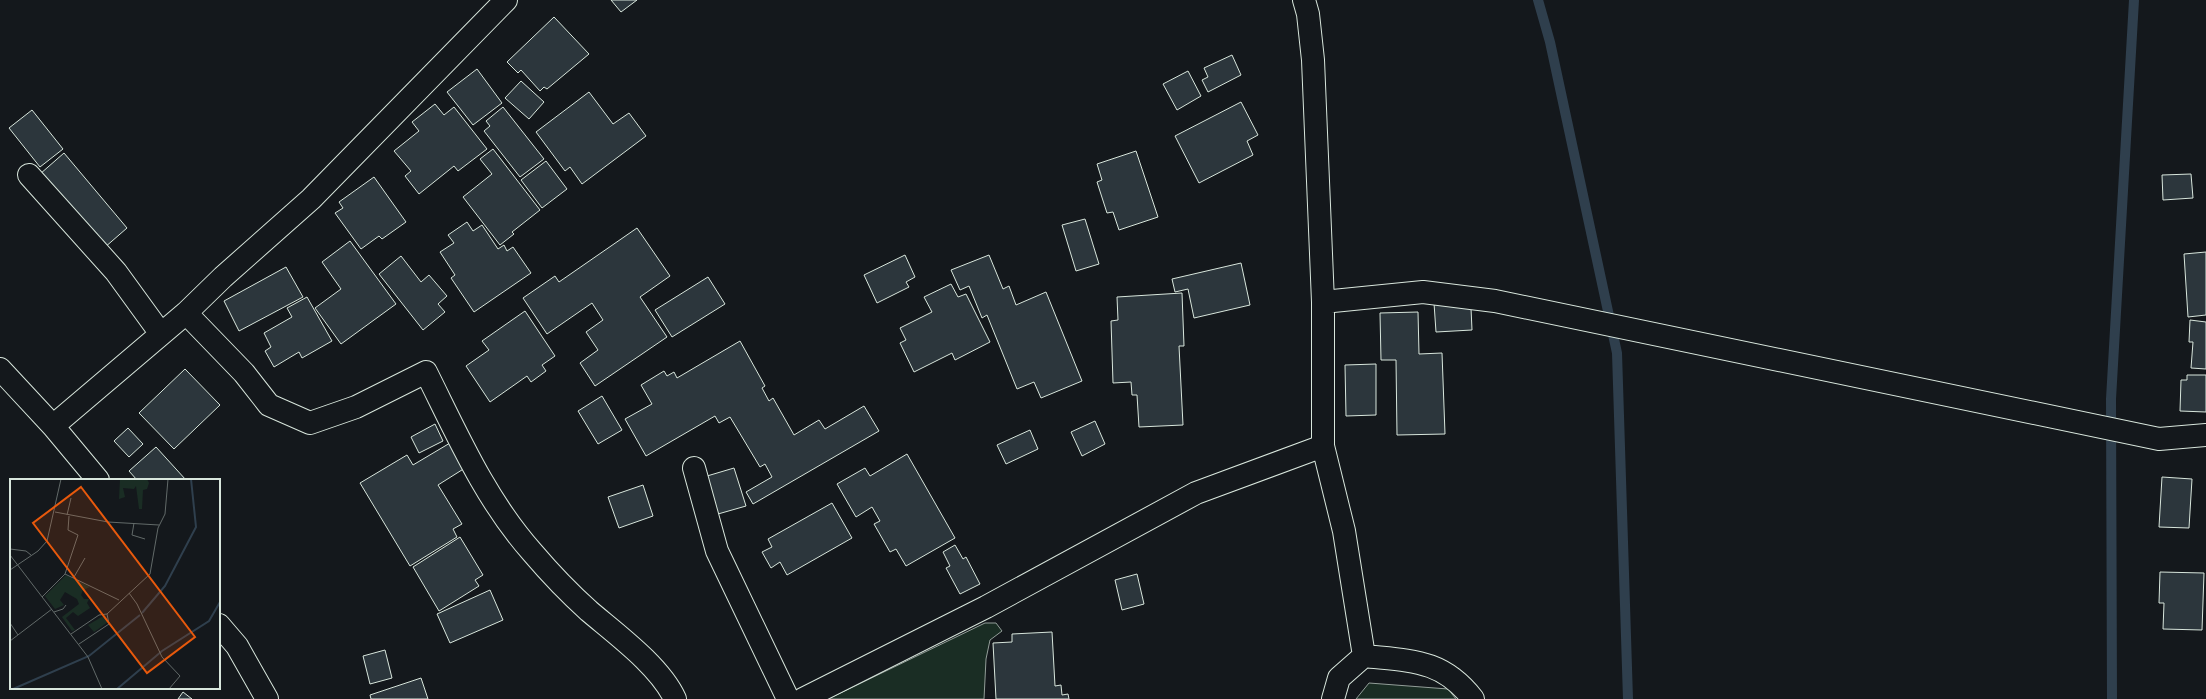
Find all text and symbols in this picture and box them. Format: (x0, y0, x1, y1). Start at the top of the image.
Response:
inset map (10, 479, 220, 689)

